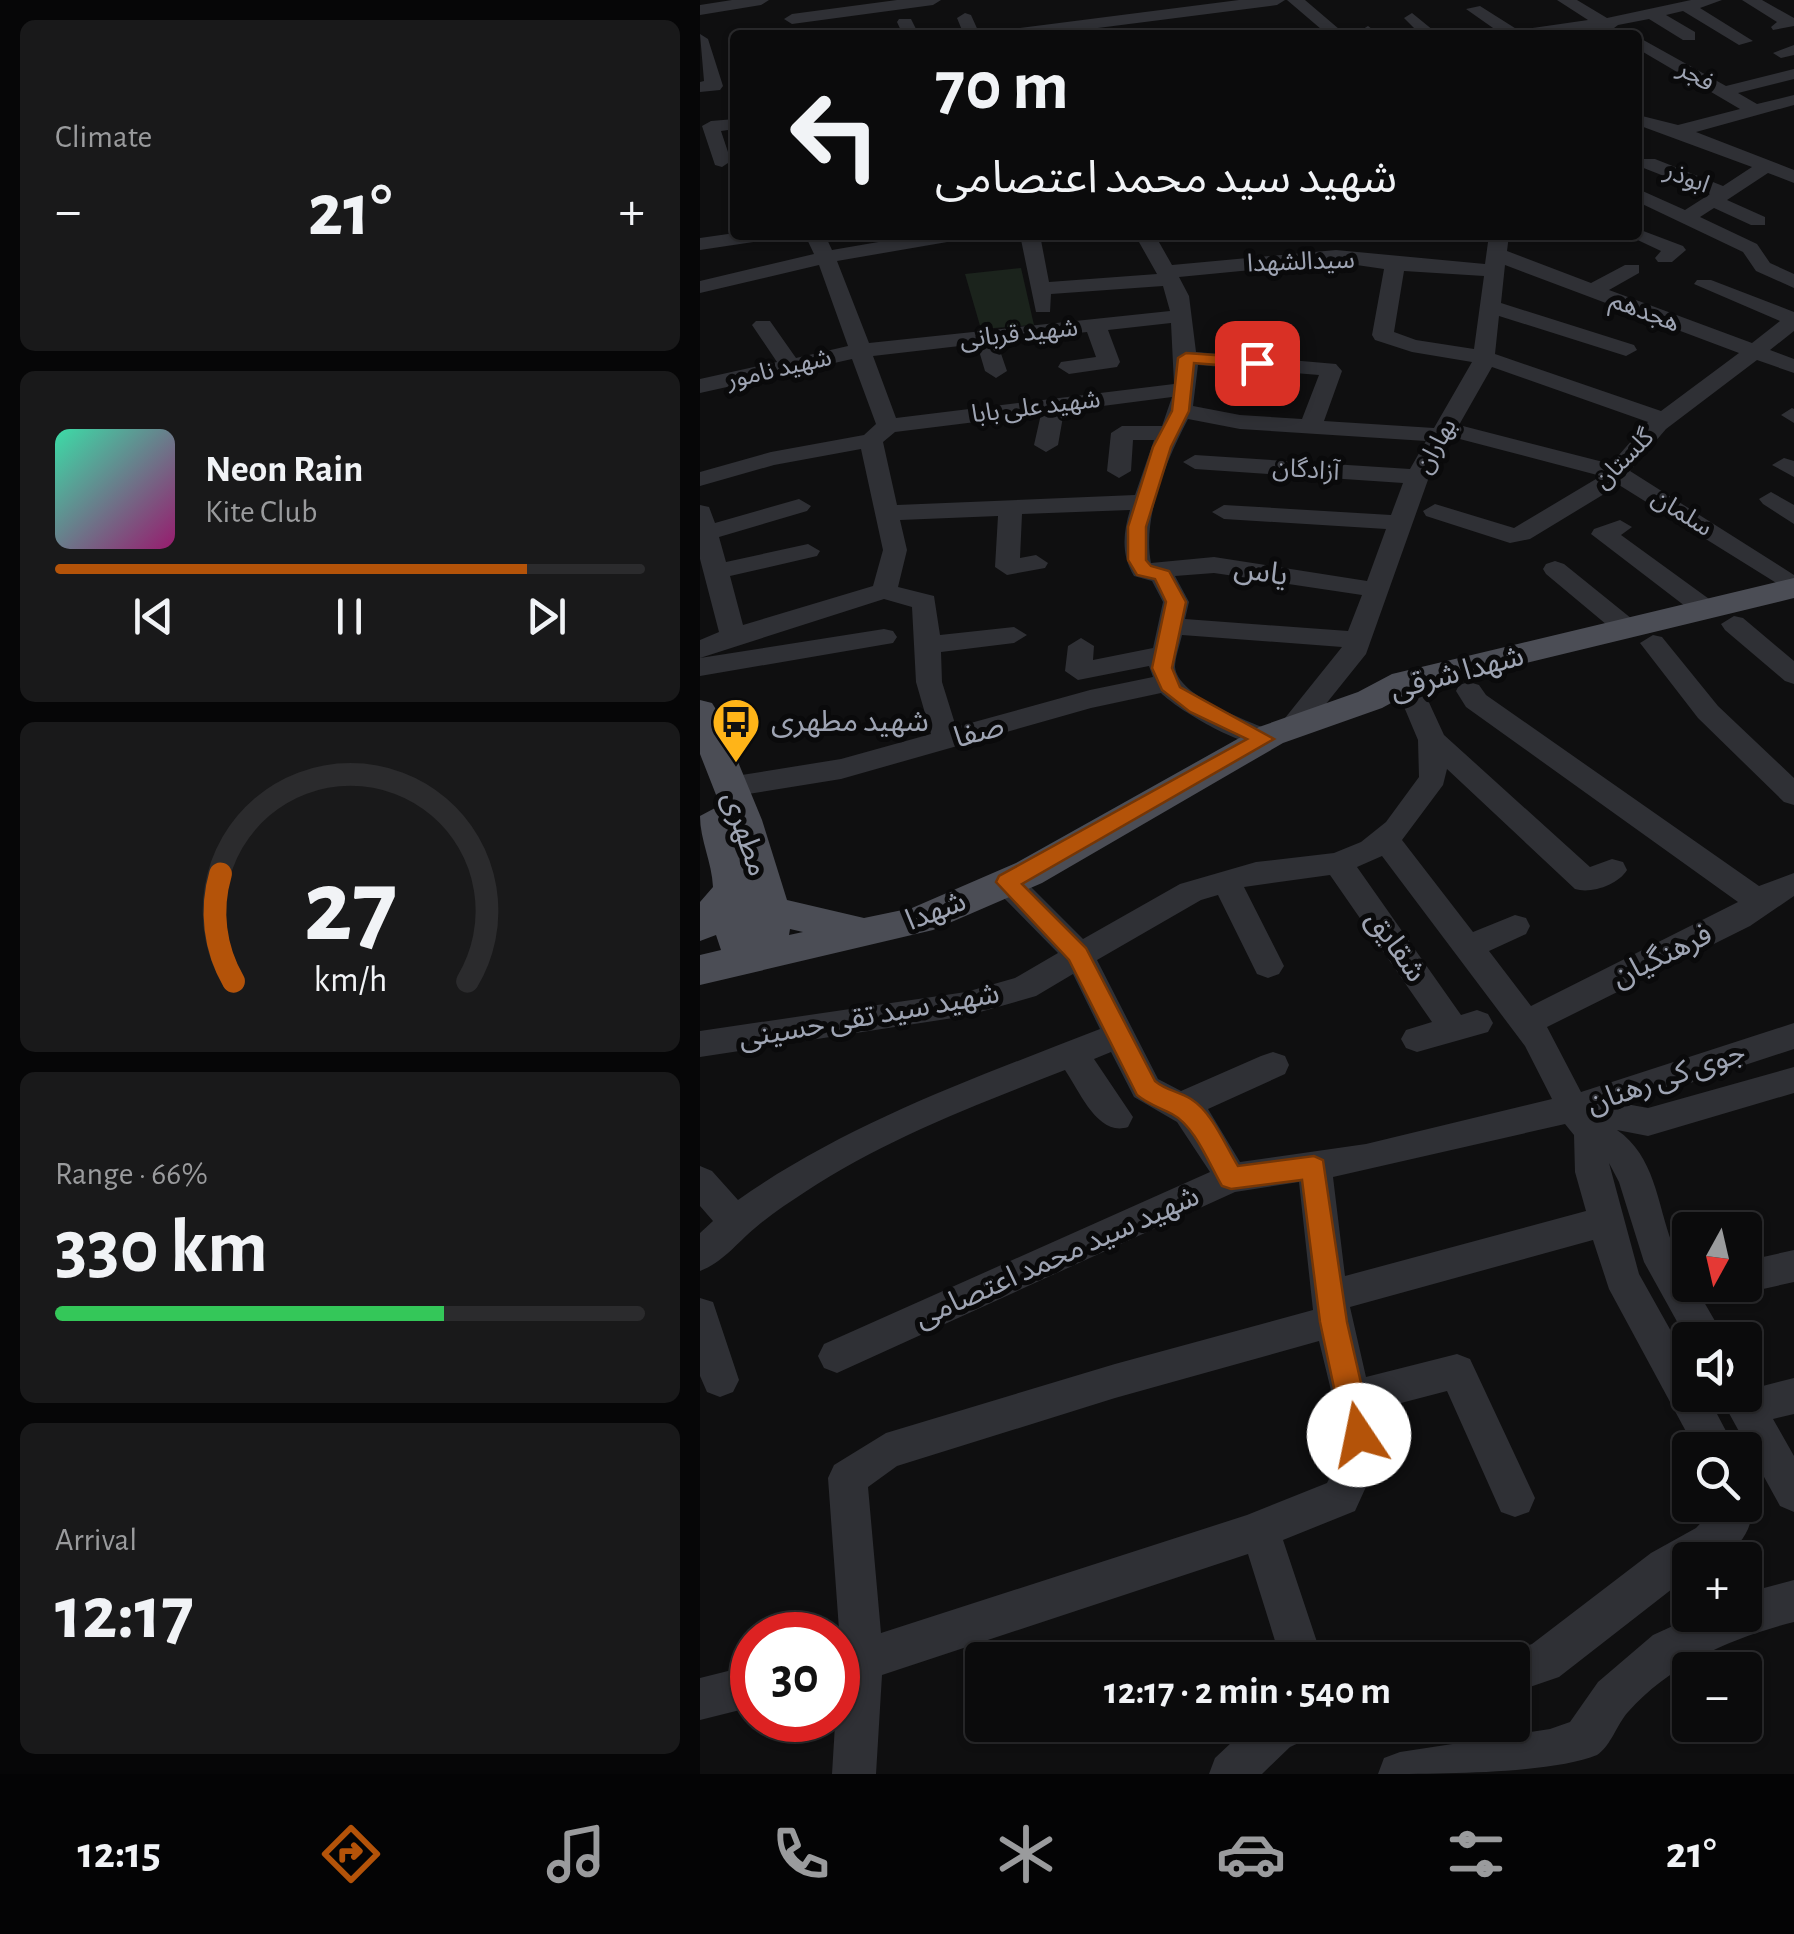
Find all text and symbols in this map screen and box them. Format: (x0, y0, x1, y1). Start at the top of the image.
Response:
text: 70 m (935, 52, 1069, 122)
street label: فجر (1672, 55, 1718, 97)
icon: left (770, 70, 900, 200)
text: Climate (55, 121, 152, 153)
text: شهید سید محمد اعتصامی (935, 156, 1397, 201)
street label: ابوذر (1660, 158, 1713, 199)
text: 21° (308, 174, 392, 249)
text: − (55, 184, 81, 239)
text: + (619, 184, 645, 239)
street label: سیدالشهدا (1247, 248, 1355, 277)
street label: هجدهم (1605, 287, 1683, 342)
street label: شهید قربانی (959, 315, 1079, 354)
pin (1215, 321, 1300, 406)
icon: arrive (1230, 336, 1285, 391)
street label: شهید نامور (723, 345, 834, 394)
street label: شهید علی بابا (970, 387, 1102, 428)
street label: بهاران (1411, 414, 1462, 478)
street label: گلستان (1589, 423, 1660, 494)
text: Neon Rain (205, 451, 363, 489)
street label: آزادگان (1272, 454, 1342, 486)
street label: سلمان (1647, 485, 1717, 542)
text: Kite Club (205, 496, 317, 528)
street label: یاس (1232, 553, 1290, 592)
icon: previous (126, 589, 181, 644)
icon: pause (322, 589, 377, 644)
icon: next (519, 589, 574, 644)
street label: شهدا شرقی (1387, 641, 1527, 706)
bus stop icon: شهید مطهری (710, 696, 762, 764)
place label: شهید مطهری (771, 707, 929, 738)
street label: صفا (951, 711, 1007, 753)
street label: مطهری (716, 788, 773, 880)
text: 27 (303, 856, 397, 960)
street label: شهدا (902, 886, 971, 937)
street label: شقایق (1359, 905, 1431, 989)
street label: فرهنگیان (1607, 918, 1717, 994)
text: km/h (313, 962, 387, 998)
street label: شهید سید تقی حسینی (736, 978, 1002, 1055)
street label: جوی کی رهنان (1583, 1037, 1749, 1120)
text: Range · 66% (55, 1158, 208, 1190)
street label: شهید سید محمد اعتصامی (910, 1181, 1204, 1334)
text: 330 km (55, 1211, 268, 1286)
north arrow (1672, 1212, 1762, 1302)
map controls (1672, 1212, 1762, 1742)
button: sound (1672, 1322, 1762, 1412)
position arrow (1307, 1383, 1411, 1487)
button: search (1672, 1432, 1762, 1522)
text: Arrival (55, 1524, 137, 1556)
button: + (1672, 1542, 1762, 1632)
text: 12:17 (55, 1577, 194, 1652)
speed limit sign: 30 (730, 1612, 860, 1742)
button: − (1672, 1652, 1762, 1742)
text: 12:17 · 2 min · 540 m (1104, 1673, 1391, 1711)
icon: directions (316, 1819, 386, 1889)
icon: music (541, 1819, 611, 1889)
icon: phone (766, 1819, 836, 1889)
icon: climate (991, 1819, 1061, 1889)
icon: car (1216, 1819, 1286, 1889)
icon: filters (1441, 1819, 1511, 1889)
text: 12:15 (78, 1831, 161, 1876)
text: 21° (1666, 1831, 1716, 1876)

